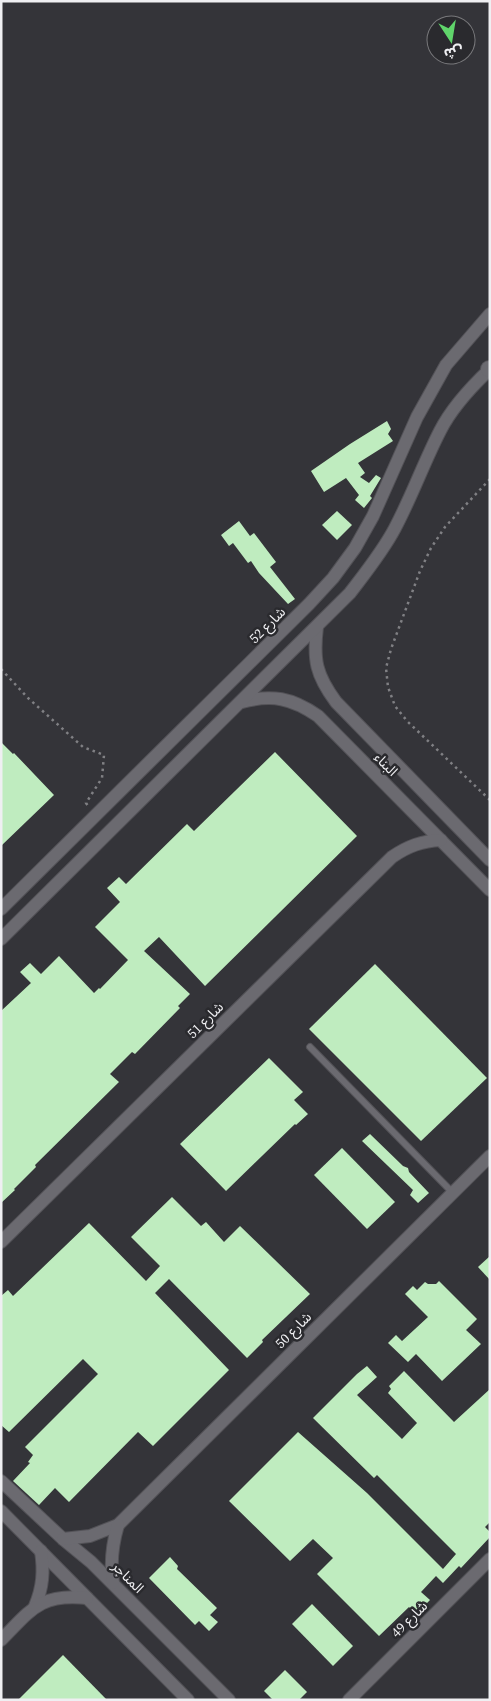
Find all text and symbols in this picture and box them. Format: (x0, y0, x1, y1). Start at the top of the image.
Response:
north arrow (426, 15, 476, 65)
text: ش (442, 41, 465, 64)
street label: شارع 52 (244, 602, 291, 649)
street label: البناء (370, 748, 402, 780)
street label: شارع 51 (182, 997, 229, 1044)
street label: شارع 50 (270, 1307, 317, 1354)
street label: المناجر (107, 1556, 148, 1597)
street label: شارع 49 (386, 1596, 433, 1643)

